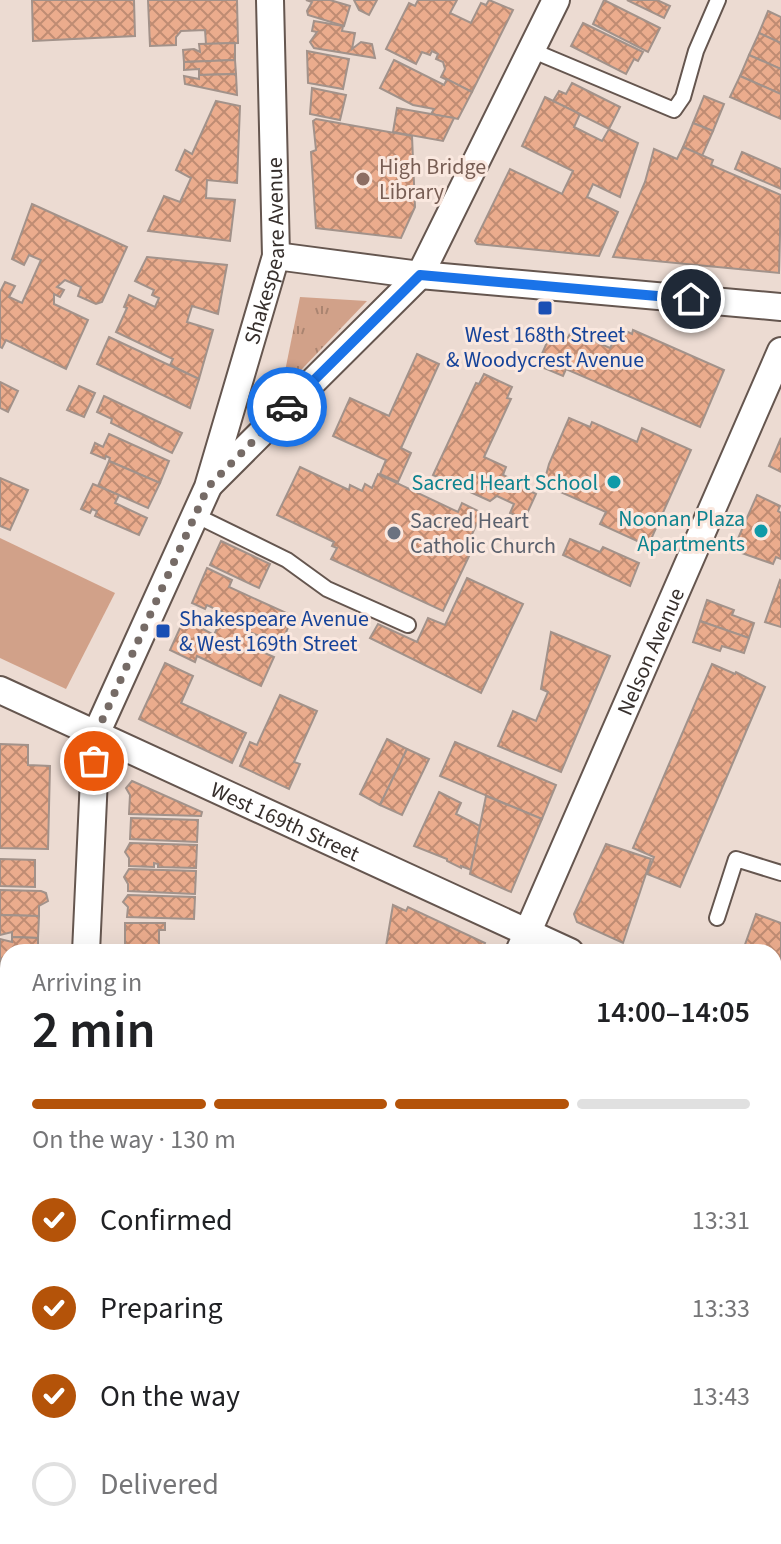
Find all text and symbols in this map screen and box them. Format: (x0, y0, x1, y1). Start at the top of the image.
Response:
place label: High Bridge Library (379, 151, 486, 208)
street label: Shakespeare Avenue (236, 157, 293, 348)
marker: High Bridge Library (354, 170, 372, 188)
pin (657, 265, 725, 333)
icon: home (669, 277, 713, 321)
marker: West 168th Street & Woodycrest Avenue (536, 299, 554, 317)
place label: West 168th Street & Woodycrest Avenue (446, 319, 644, 376)
courier (247, 367, 327, 447)
icon: car (265, 385, 309, 429)
place label: Sacred Heart School (411, 467, 598, 499)
marker: Sacred Heart School (605, 473, 623, 491)
place label: Noonan Plaza Apartments (618, 503, 745, 560)
place label: Sacred Heart Catholic Church (410, 505, 556, 562)
marker: Noonan Plaza Apartments (752, 522, 770, 540)
marker: Sacred Heart Catholic Church (385, 524, 403, 542)
street label: Nelson Avenue (609, 583, 693, 721)
place label: Shakespeare Avenue & West 169th Street (179, 603, 369, 660)
marker: Shakespeare Avenue & West 169th Street (154, 622, 172, 640)
pin (60, 727, 128, 795)
icon: bag (72, 739, 116, 783)
street label: West 169th Street (205, 774, 365, 870)
text: Arriving in (32, 964, 142, 1001)
text: 14:00–14:05 (596, 991, 750, 1034)
text: 2 min (32, 994, 156, 1068)
text: On the way · 130 m (32, 1121, 236, 1158)
icon: check (32, 1198, 76, 1242)
text: Confirmed (100, 1199, 233, 1242)
text: 13:31 (692, 1202, 750, 1239)
icon: check (32, 1286, 76, 1330)
text: Preparing (100, 1287, 223, 1330)
text: 13:33 (692, 1290, 750, 1327)
icon: check (32, 1374, 76, 1418)
text: On the way (100, 1375, 240, 1418)
text: 13:43 (692, 1378, 750, 1415)
text: Delivered (100, 1463, 219, 1506)

